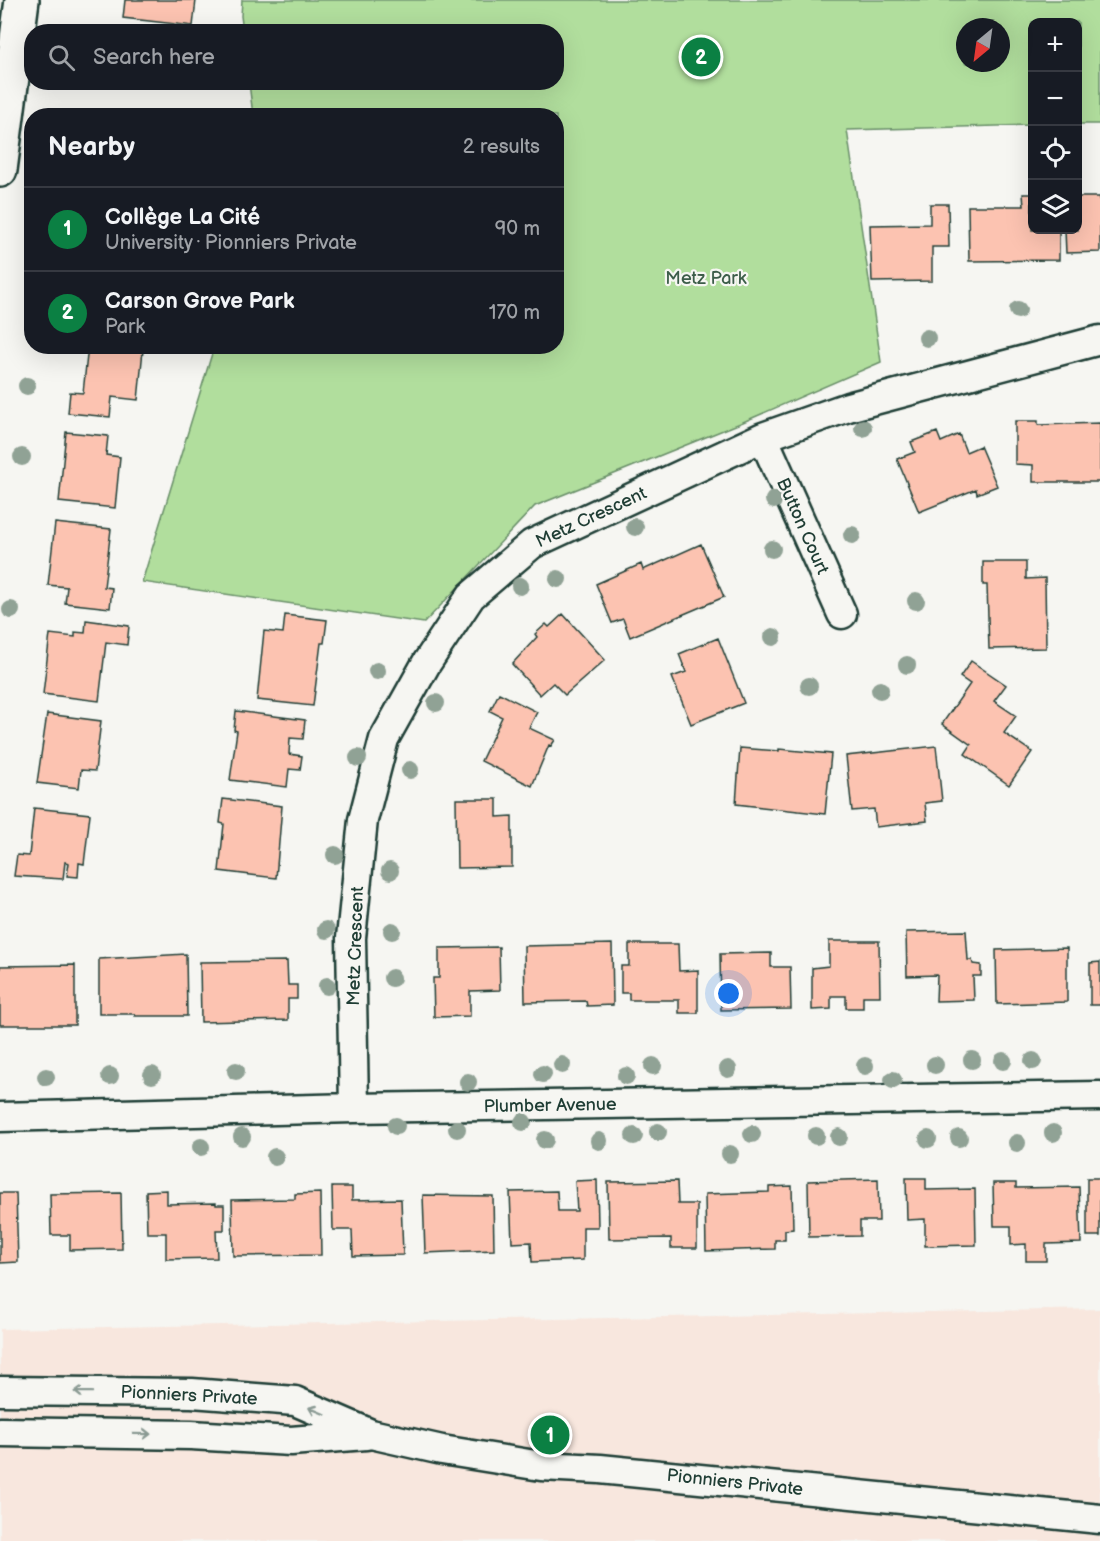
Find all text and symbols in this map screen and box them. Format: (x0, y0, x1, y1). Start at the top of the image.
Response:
north arrow (956, 18, 1010, 72)
map controls (1028, 18, 1082, 234)
button: + (1028, 18, 1082, 72)
search box (24, 24, 564, 90)
pin: 2 (682, 34, 720, 80)
icon: search (45, 41, 78, 74)
text: Search here (93, 44, 215, 71)
button: − (1028, 72, 1082, 126)
button: locate (1028, 126, 1082, 180)
text: Nearby (48, 132, 135, 163)
text: 2 results (463, 135, 540, 159)
button: layers (1028, 180, 1082, 234)
text: Collège La Cité (105, 204, 260, 231)
text: 1 (63, 217, 72, 241)
text: 90 m (495, 217, 540, 241)
text: University · Pionniers Private (105, 231, 357, 255)
park label: Metz Park (665, 268, 747, 289)
text: Carson Grove Park (105, 288, 295, 315)
text: 2 (62, 301, 73, 325)
text: 170 m (489, 301, 540, 325)
text: Park (105, 315, 145, 339)
street label: Button Court (772, 475, 833, 578)
street label: Metz Crescent (533, 482, 650, 552)
street label: Metz Crescent (343, 885, 368, 1006)
your location (714, 979, 743, 1008)
street label: Plumber Avenue (483, 1094, 617, 1117)
street label: Pionniers Private (120, 1381, 258, 1410)
one-way arrow (73, 1386, 93, 1398)
one-way arrow (309, 1405, 327, 1416)
pin: 1 (530, 1412, 570, 1458)
one-way arrow (132, 1428, 152, 1440)
street label: Pionniers Private (666, 1465, 804, 1500)

